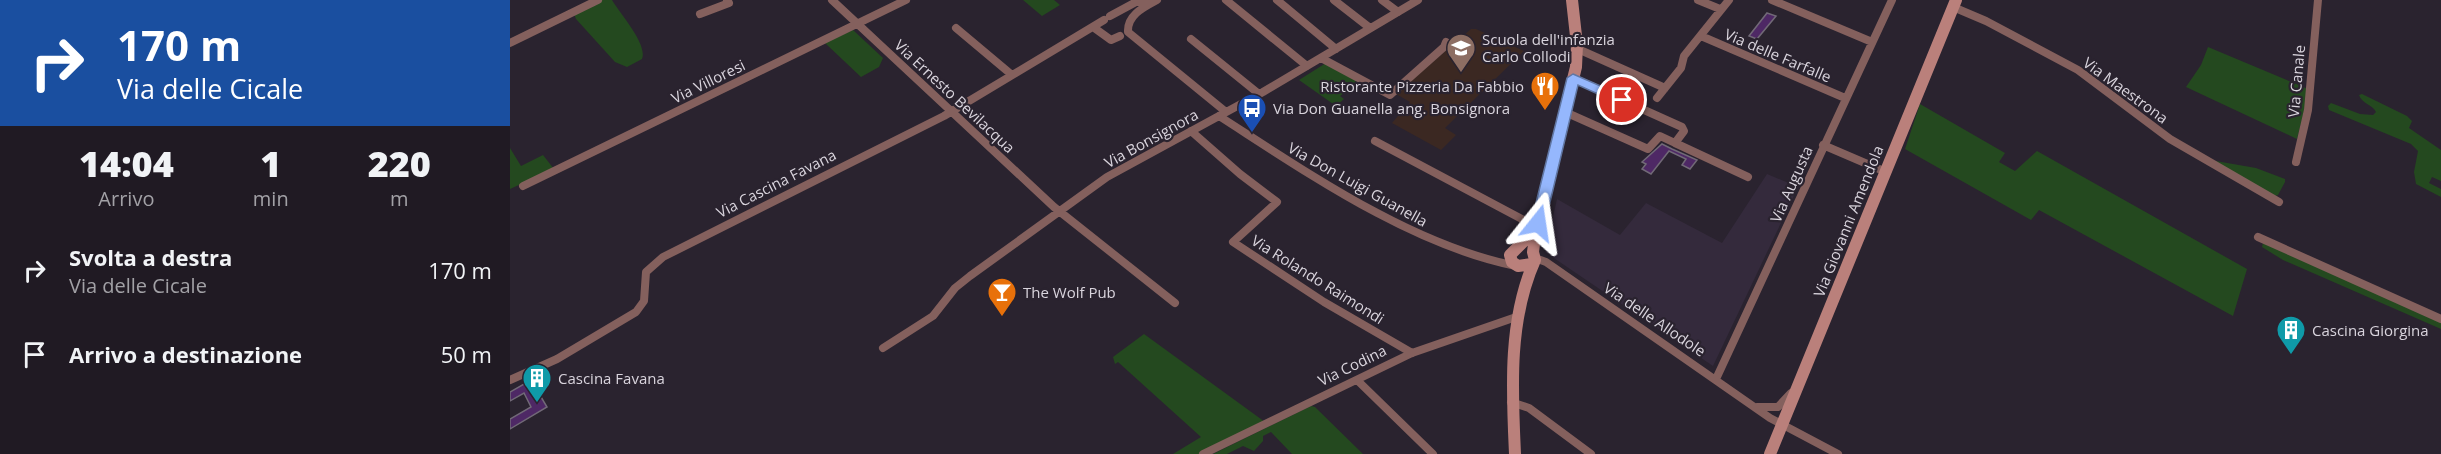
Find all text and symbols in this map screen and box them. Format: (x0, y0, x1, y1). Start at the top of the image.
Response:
text: 170 m (117, 16, 241, 73)
icon: right (18, 24, 96, 102)
street label: Via delle Farfalle (1722, 24, 1834, 86)
place label: Scuola dell'infanzia Carlo Collodi (1482, 29, 1615, 66)
school or university icon: Scuola dell'infanzia Carlo Collodi (1445, 32, 1477, 74)
street label: Via Ernesto Bevilacqua (890, 35, 1020, 157)
street label: Via Canale (2283, 44, 2309, 118)
street label: Via Maestrona (2080, 52, 2172, 128)
street label: Via Villoresi (668, 55, 748, 107)
text: Via delle Cicale (117, 70, 303, 107)
restaurant icon: Ristorante Pizzeria Da Fabbio (1529, 70, 1561, 112)
pin (1596, 74, 1647, 125)
place label: Ristorante Pizzeria Da Fabbio (1320, 76, 1524, 96)
icon: arrive (1605, 83, 1638, 116)
bus stop icon: Via Don Guanella ang. Bonsignora (1236, 92, 1268, 134)
place label: Via Don Guanella ang. Bonsignora (1273, 98, 1510, 118)
street label: Via Bonsignora (1100, 104, 1202, 172)
street label: Via Don Luigi Guanella (1285, 137, 1431, 231)
text: 14:04 (79, 139, 174, 188)
text: 1 (260, 139, 281, 188)
text: 220 (368, 139, 431, 188)
street label: Via Giovanni Amendola (1808, 142, 1888, 300)
street label: Via Augusta (1765, 143, 1817, 225)
street label: Via Cascina Favana (713, 144, 839, 222)
text: Arrivo (98, 185, 154, 212)
text: min (253, 185, 289, 212)
text: m (390, 185, 409, 212)
position arrow (1506, 191, 1570, 255)
street label: Via Rolando Raimondi (1248, 230, 1388, 328)
text: Svolta a destra (69, 242, 232, 272)
icon: right (18, 254, 51, 287)
text: 170 m (428, 255, 492, 285)
text: Via delle Cicale (69, 272, 207, 299)
bar icon: The Wolf Pub (986, 276, 1018, 318)
street label: Via delle Allodole (1600, 277, 1710, 361)
place label: The Wolf Pub (1023, 282, 1116, 302)
building icon: Cascina Giorgina (2275, 314, 2307, 356)
place label: Cascina Giorgina (2312, 320, 2429, 340)
icon: arrive (18, 338, 51, 371)
text: Arrivo a destinazione (69, 339, 302, 369)
text: 50 m (441, 339, 492, 369)
street label: Via Codina (1314, 340, 1390, 390)
building icon: Cascina Favana (521, 362, 553, 404)
place label: Cascina Favana (558, 368, 665, 388)

